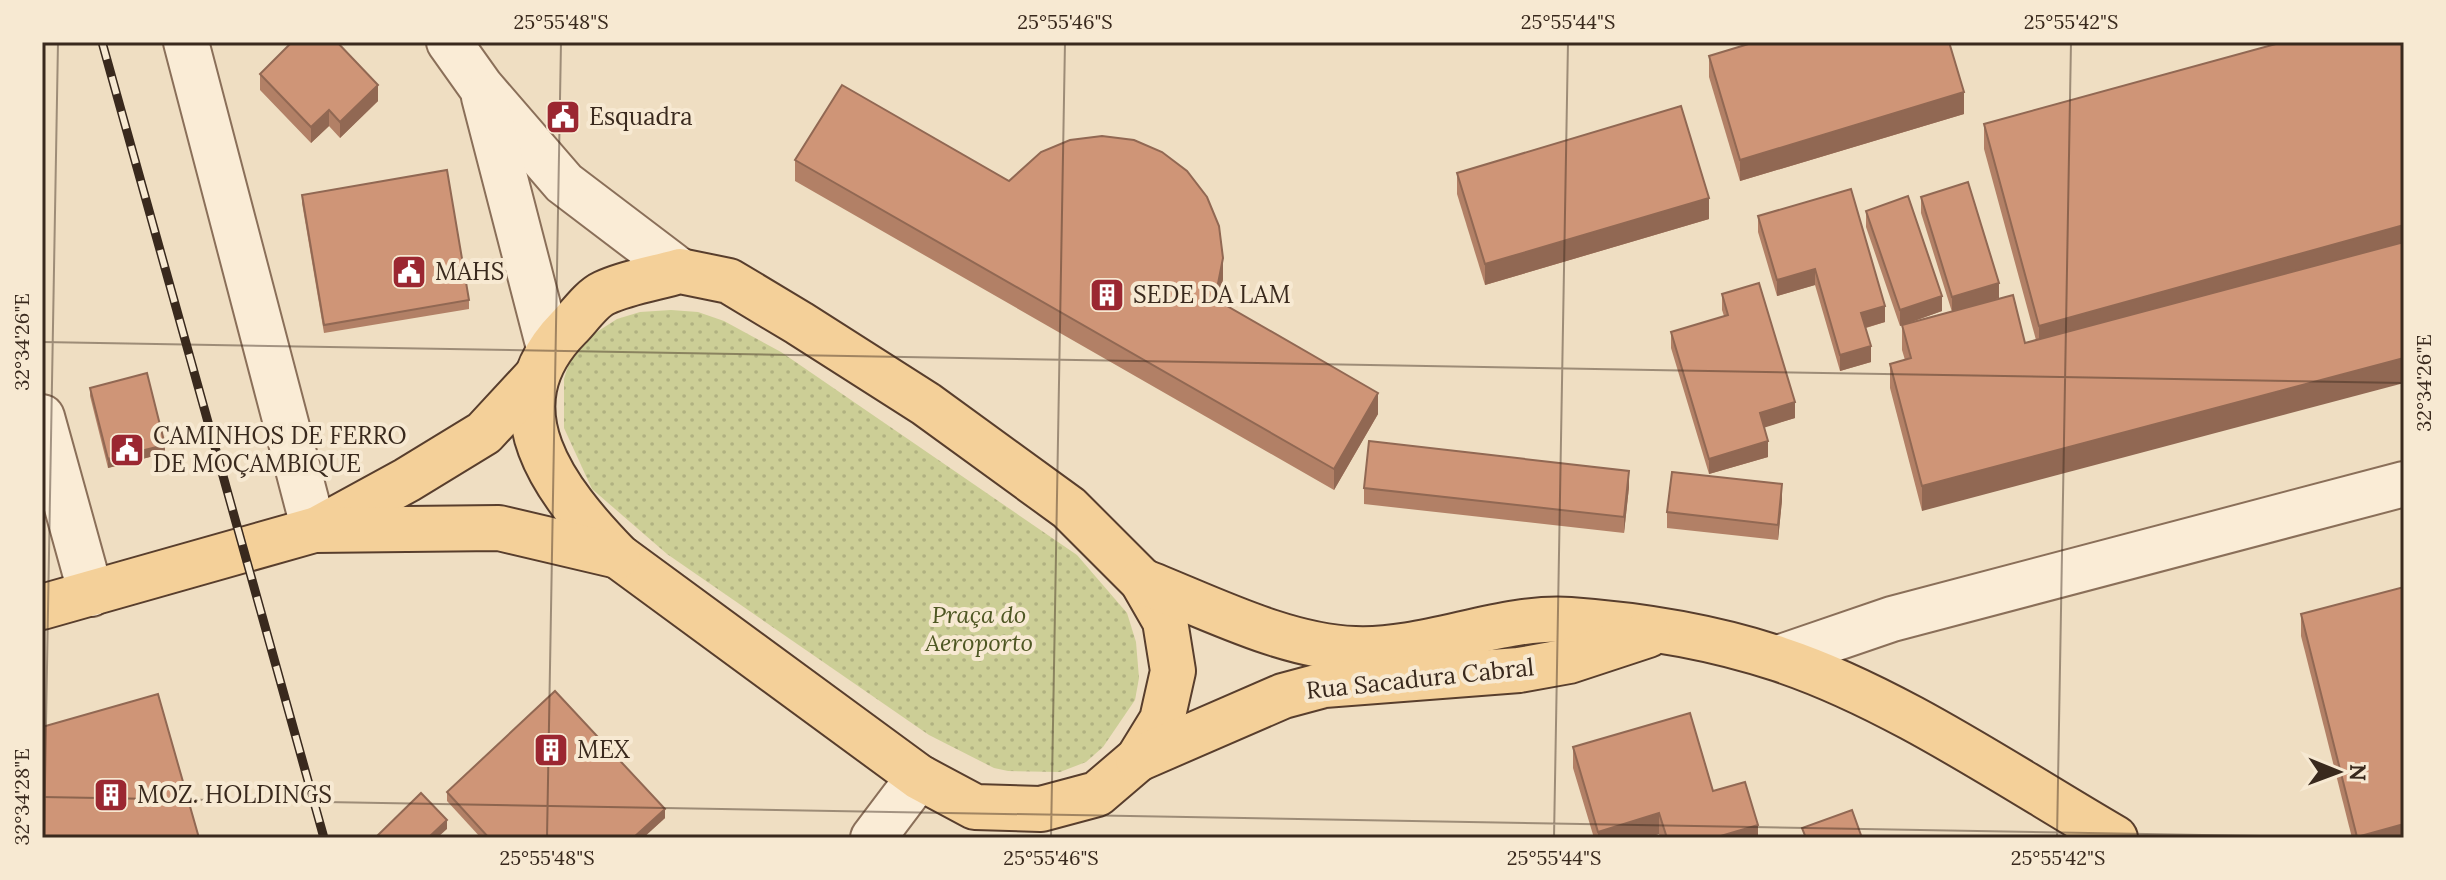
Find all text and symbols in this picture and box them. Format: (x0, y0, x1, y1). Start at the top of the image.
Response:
text: 25°55'48"S (513, 9, 609, 34)
text: 25°55'46"S (1017, 9, 1113, 34)
text: 25°55'44"S (1521, 9, 1615, 34)
text: 25°55'42"S (2024, 9, 2118, 34)
public building icon: Esquadra (544, 98, 582, 136)
place label: Esquadra (589, 101, 693, 132)
public building icon: MAHS (390, 253, 428, 291)
place label: MAHS (435, 256, 504, 287)
building icon: SEDE DA LAM (1088, 276, 1126, 314)
place label: SEDE DA LAM (1133, 279, 1291, 310)
text: 32°34'26"E (9, 293, 34, 391)
text: 32°34'26"E (2411, 334, 2436, 432)
place label: CAMINHOS DE FERRO DE MOÇAMBIQUE (153, 420, 407, 479)
public building icon: CAMINHOS DE FERRO DE MOÇAMBIQUE (108, 431, 146, 469)
park label: Praça do Aeroporto (924, 599, 1033, 658)
street label: Rua Sacadura Cabral (1304, 651, 1535, 706)
building icon: MEX (532, 731, 570, 769)
north arrow (2298, 732, 2378, 812)
place label: MEX (577, 734, 630, 765)
text: 32°34'28"E (9, 748, 34, 846)
text: N (2344, 764, 2372, 781)
building icon: MOZ. HOLDINGS (92, 776, 130, 814)
place label: MOZ. HOLDINGS (137, 779, 332, 810)
text: 25°55'48"S (499, 845, 595, 870)
text: 25°55'46"S (1003, 845, 1099, 870)
text: 25°55'44"S (1507, 845, 1601, 870)
text: 25°55'42"S (2011, 845, 2105, 870)

